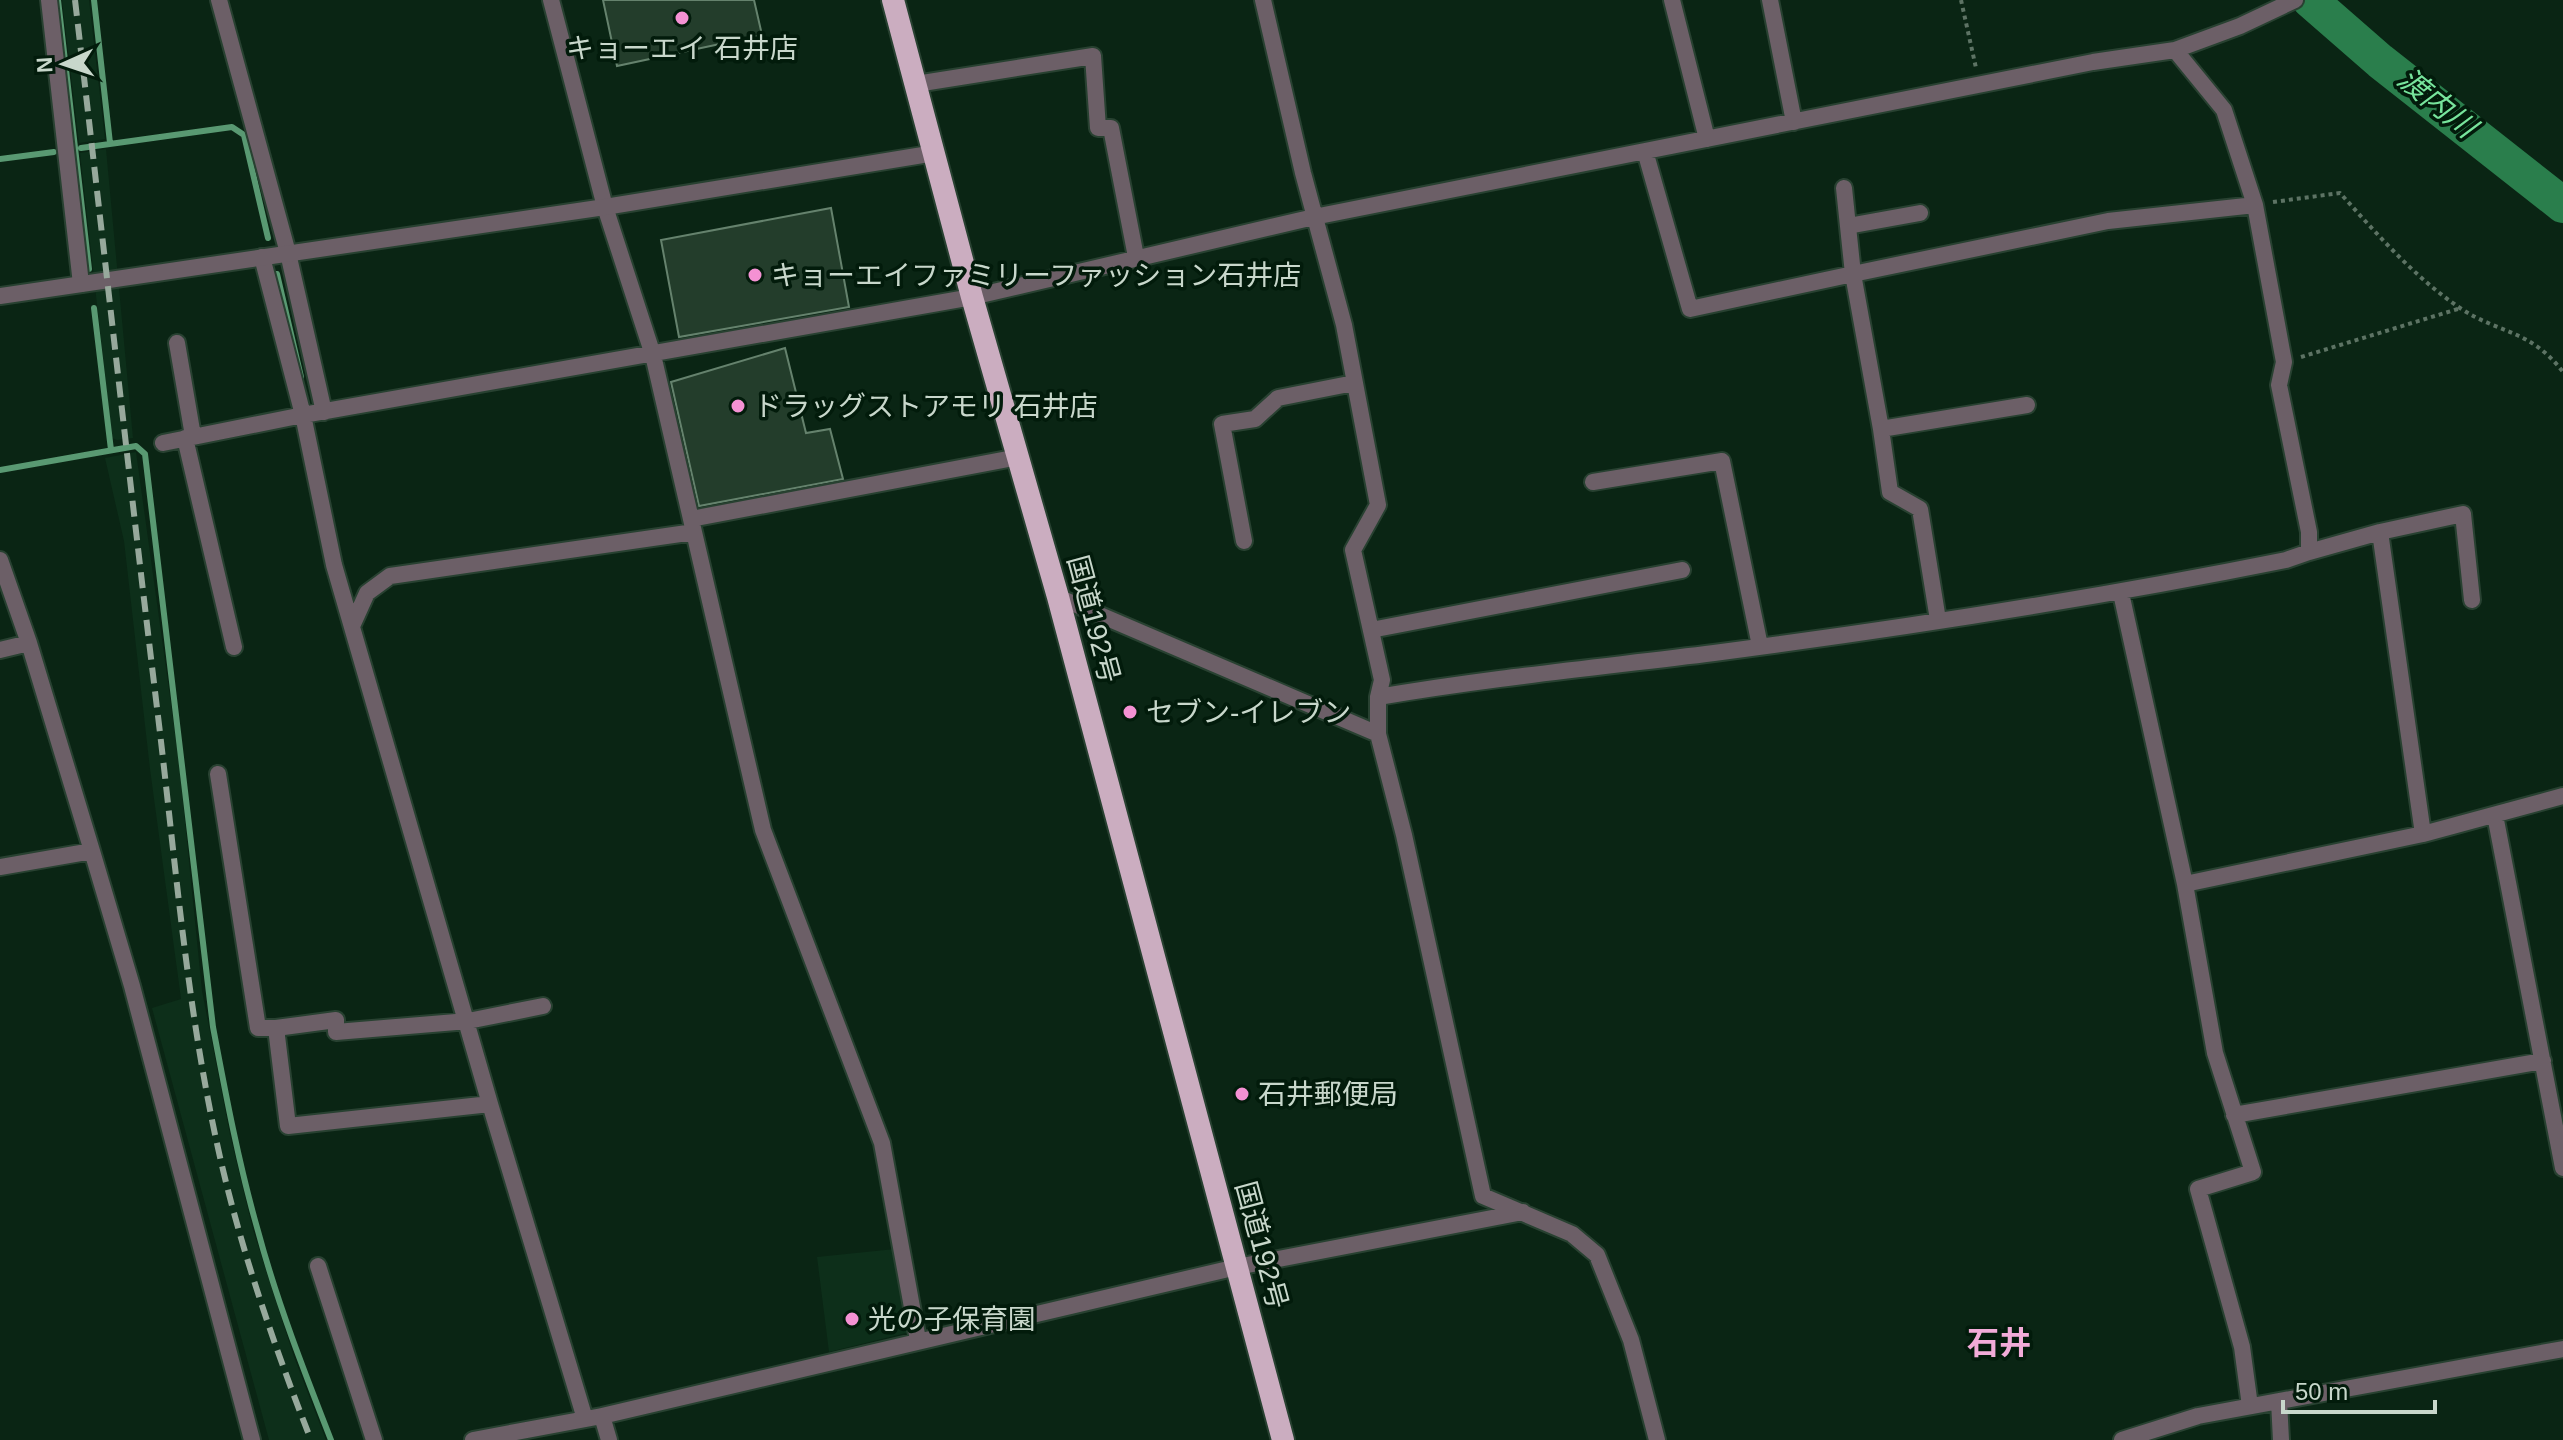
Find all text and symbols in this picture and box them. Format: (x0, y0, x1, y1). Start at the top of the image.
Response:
marker: キョーエイ 石井店 (673, 9, 691, 27)
north arrow (24, 24, 104, 104)
place label: キョーエイ 石井店 (566, 33, 798, 64)
text: N (32, 56, 57, 74)
water label: 渡内川 (2392, 61, 2485, 146)
place label: キョーエイファミリーファッション石井店 (771, 260, 1301, 291)
marker: キョーエイファミリーファッション石井店 (746, 266, 764, 284)
place label: ドラッグストアモリ 石井店 (754, 391, 1098, 422)
marker: ドラッグストアモリ 石井店 (729, 397, 747, 415)
street label: 国道192号 (1062, 552, 1125, 686)
place label: セブン-イレブン (1146, 697, 1351, 728)
marker: セブン-イレブン (1121, 703, 1139, 721)
place label: 石井郵便局 (1258, 1079, 1398, 1110)
marker: 石井郵便局 (1233, 1085, 1251, 1103)
street label: 国道192号 (1230, 1178, 1293, 1312)
place label: 光の子保育園 (868, 1304, 1036, 1335)
marker: 光の子保育園 (843, 1310, 861, 1328)
district label: 石井 (1967, 1325, 2031, 1361)
scale bar (2283, 1364, 2435, 1414)
text: 50 m (2295, 1378, 2348, 1405)

